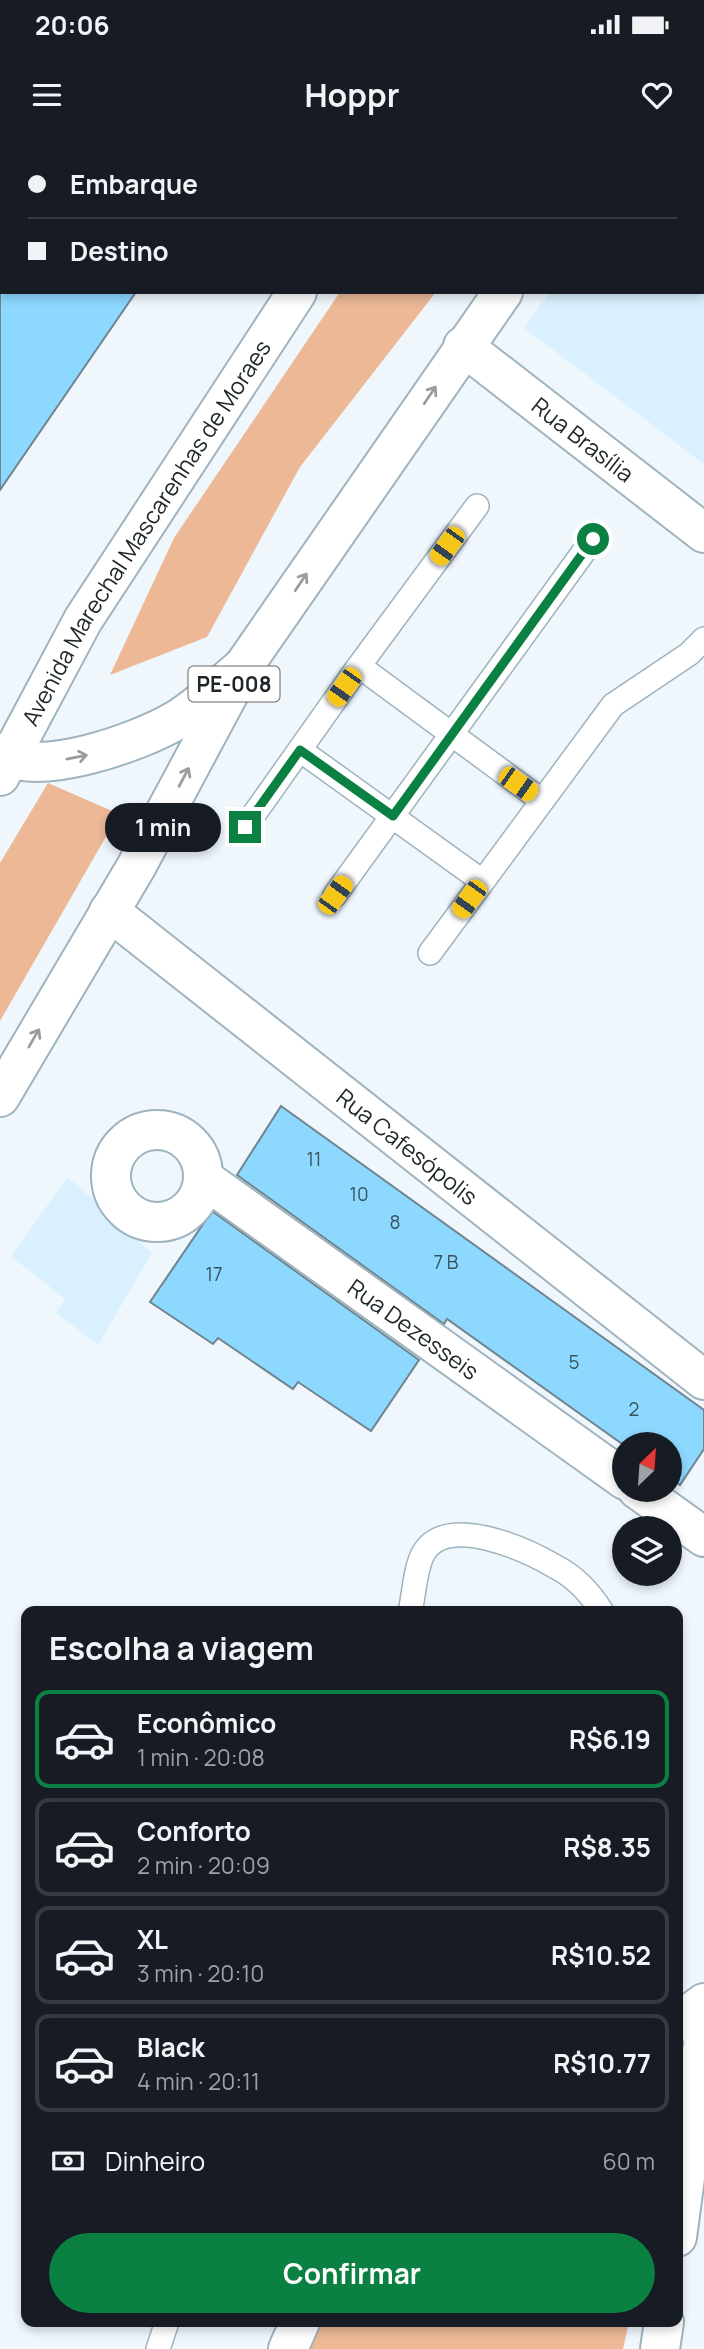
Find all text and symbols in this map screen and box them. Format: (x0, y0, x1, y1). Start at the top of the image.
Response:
text: 20:06 (35, 7, 110, 43)
text: Hoppr (304, 73, 400, 117)
icon: menu (28, 76, 66, 114)
icon: heart (638, 76, 676, 114)
text: Embarque (70, 166, 198, 202)
text: Destino (70, 233, 169, 269)
street label: Avenida Marechal Mascarenhas de Moraes (14, 333, 278, 731)
one-way arrow (422, 386, 437, 405)
street label: Rua Brasília (525, 389, 641, 489)
car (427, 523, 468, 569)
route start (577, 523, 609, 555)
one-way arrow (294, 573, 308, 593)
car (324, 664, 365, 710)
road number: PE-008 (188, 666, 280, 702)
one-way arrow (65, 749, 88, 763)
car (495, 763, 542, 805)
one-way arrow (178, 767, 191, 788)
callout: 1 min (105, 802, 220, 852)
text: 1 min (135, 811, 191, 843)
route end (229, 811, 261, 843)
car (315, 872, 356, 918)
car (449, 876, 490, 922)
one-way arrow (28, 1029, 42, 1049)
street label: Rua Cafesópolis (330, 1081, 485, 1212)
house number: 11 (307, 1146, 321, 1172)
house number: 10 (349, 1181, 369, 1207)
house number: 8 (389, 1209, 401, 1235)
house number: 7 B (434, 1249, 459, 1275)
house number: 17 (206, 1261, 222, 1287)
street label: Rua Dezesseis (342, 1271, 486, 1387)
house number: 5 (569, 1349, 580, 1375)
house number: 2 (629, 1396, 639, 1422)
north arrow (612, 1432, 682, 1502)
map controls (612, 1432, 682, 1586)
button: layers (612, 1516, 682, 1586)
text: Escolha a viagem (49, 1626, 314, 1670)
text: Econômico (137, 1705, 276, 1741)
icon: car (53, 1708, 116, 1771)
text: R$6.19 (569, 1721, 651, 1757)
text: 1 min · 20:08 (137, 1741, 265, 1773)
text: Conforto (137, 1813, 251, 1849)
icon: car (53, 1816, 116, 1879)
text: R$8.35 (563, 1829, 651, 1865)
text: 2 min · 20:09 (137, 1849, 270, 1881)
text: XL (137, 1921, 168, 1957)
icon: car (53, 1924, 116, 1987)
text: R$10.52 (551, 1937, 651, 1973)
text: 3 min · 20:10 (137, 1957, 264, 1989)
text: Black (137, 2029, 205, 2065)
icon: car (53, 2032, 116, 2095)
text: R$10.77 (553, 2045, 651, 2081)
text: 4 min · 20:11 (137, 2065, 260, 2097)
icon: cash (49, 2142, 87, 2180)
text: Dinheiro (105, 2143, 205, 2179)
text: 60 m (603, 2145, 655, 2177)
button: Confirmar (49, 2233, 655, 2313)

